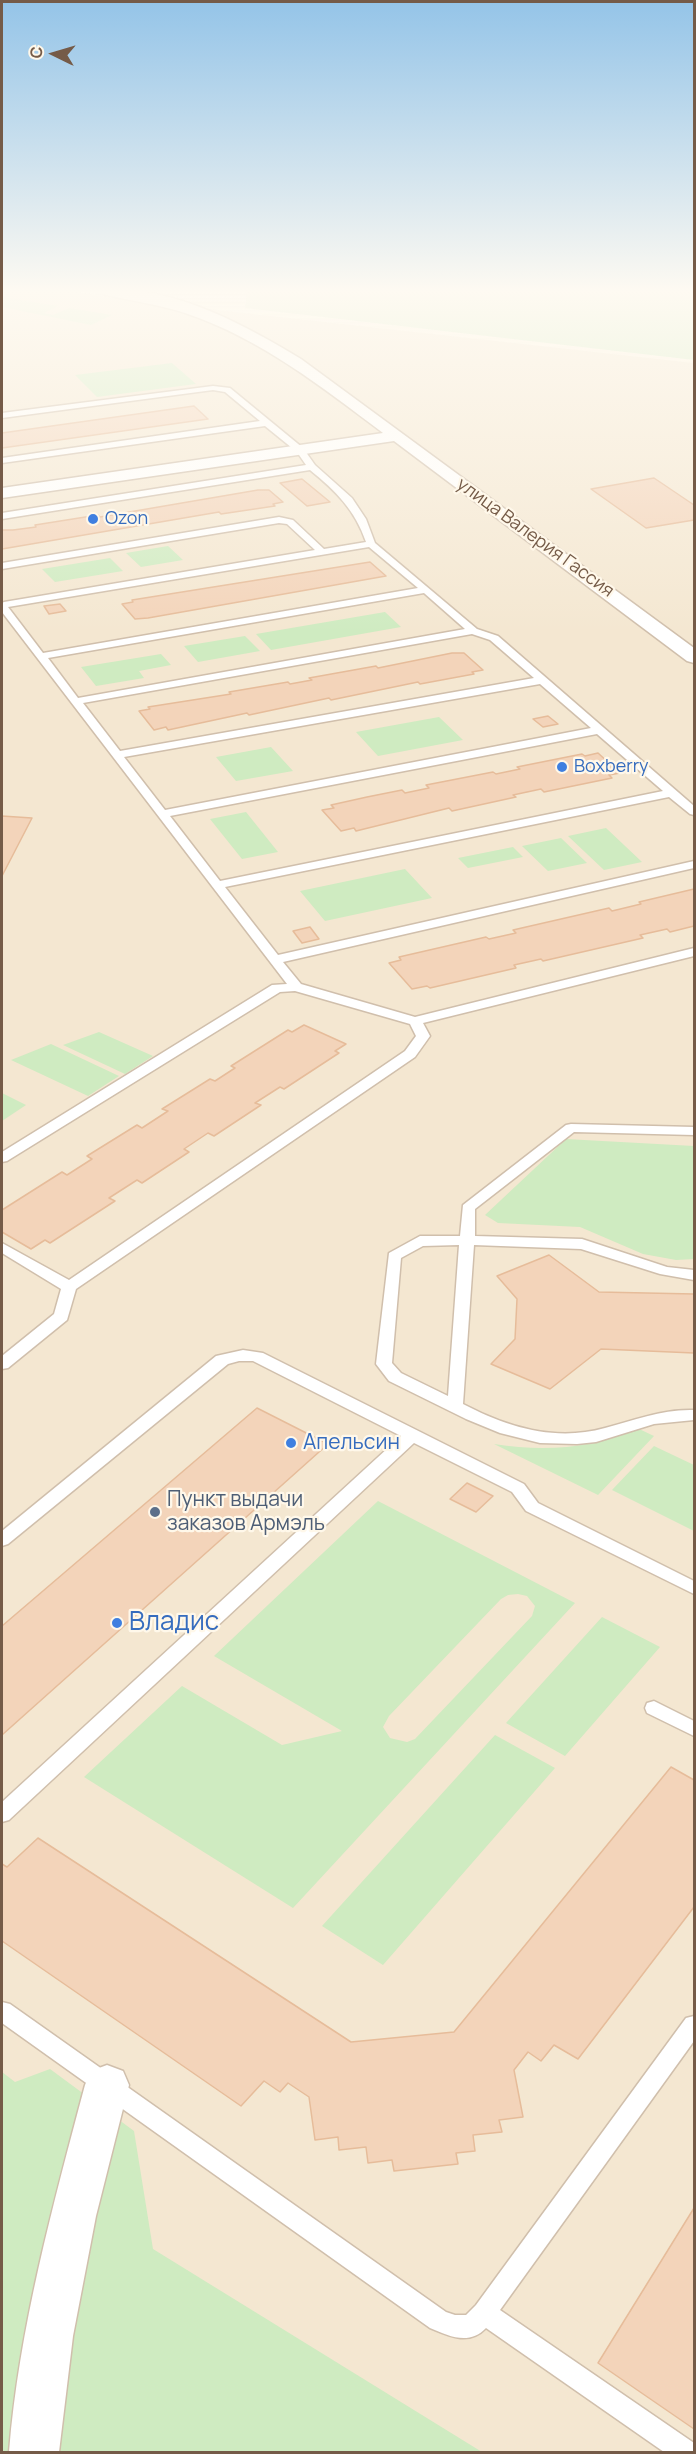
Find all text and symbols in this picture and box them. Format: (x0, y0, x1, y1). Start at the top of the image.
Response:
north arrow (24, 24, 84, 84)
text: С (25, 46, 48, 59)
street label: улица Валерия Гассия (452, 474, 618, 602)
place label: Ozon (105, 508, 148, 530)
marker: Ozon (86, 512, 100, 526)
place label: Boxberry (574, 756, 649, 778)
marker: Boxberry (555, 760, 569, 774)
place label: Апельсин (303, 1430, 400, 1456)
marker: Апельсин (284, 1436, 298, 1450)
place label: Пункт выдачи заказов Армэль (167, 1487, 325, 1537)
marker: Пункт выдачи заказов Армэль (148, 1505, 162, 1519)
place label: Владис (129, 1607, 219, 1639)
marker: Владис (110, 1616, 124, 1630)

